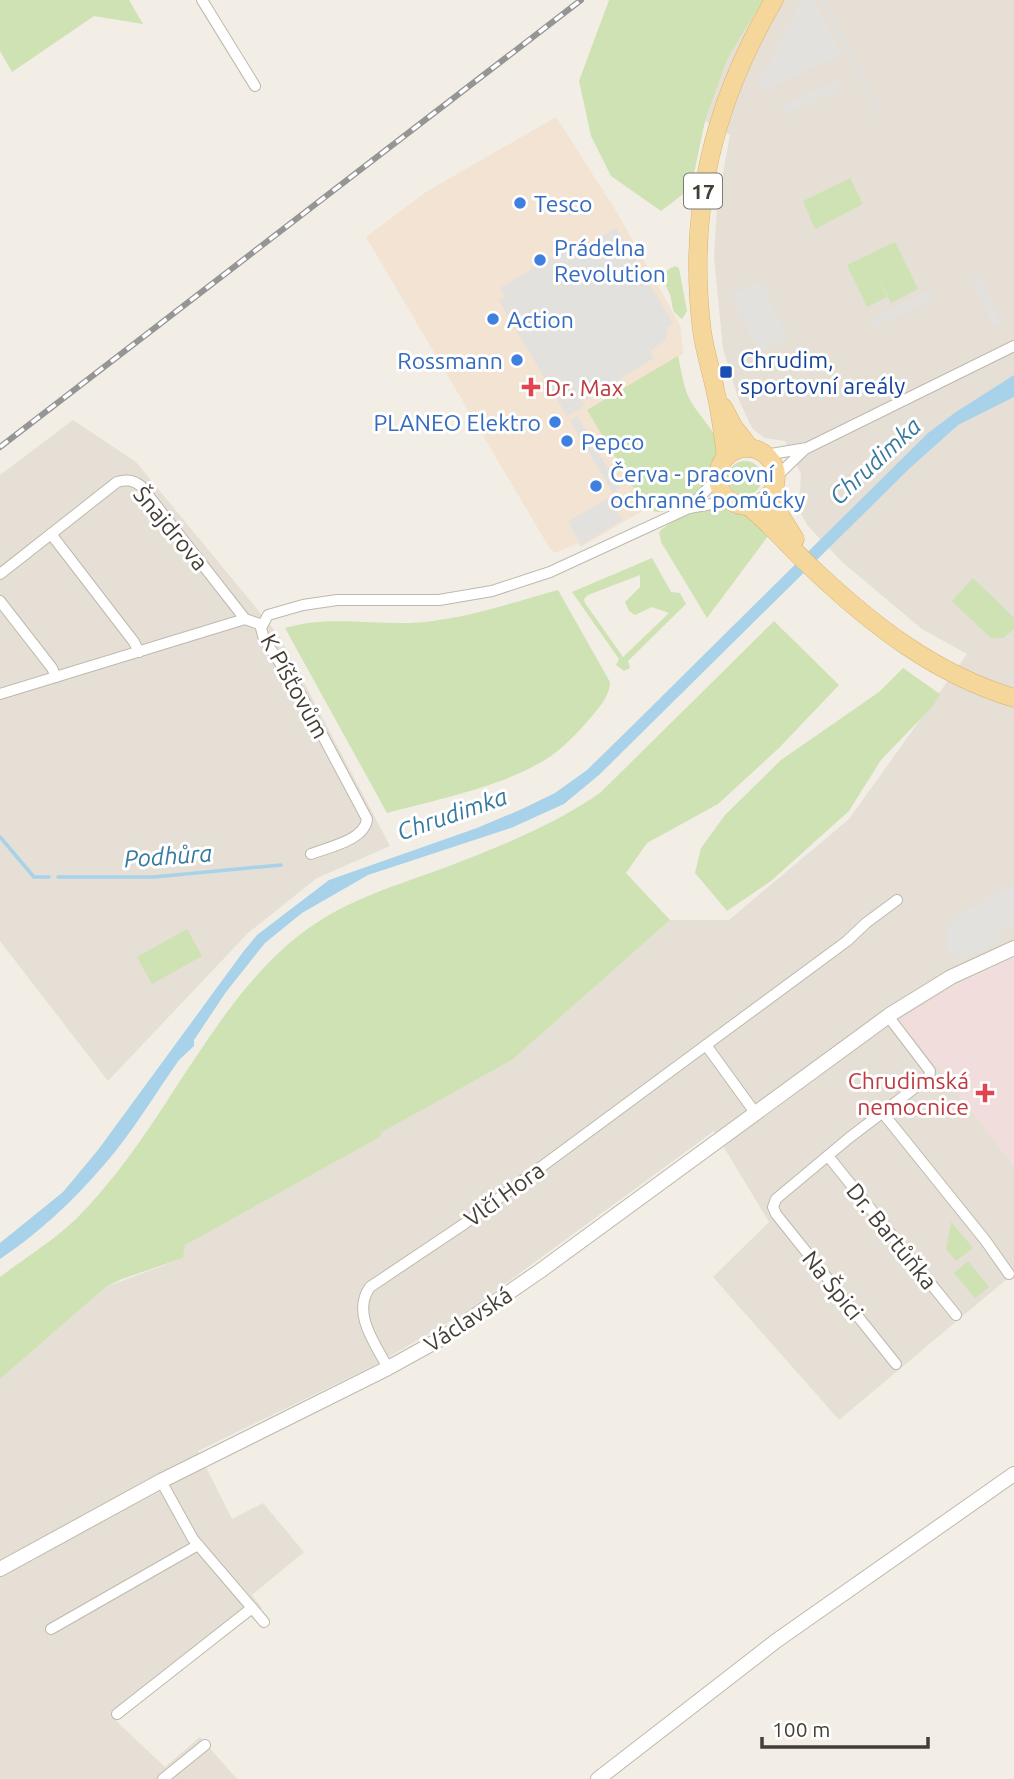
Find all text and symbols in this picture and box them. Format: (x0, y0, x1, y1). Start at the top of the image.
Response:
road number: 17 (684, 174, 722, 208)
place label: Tesco (534, 191, 592, 216)
marker: Tesco (512, 195, 528, 211)
place label: Prádelna Revolution (554, 235, 666, 286)
marker: Prádelna Revolution (532, 252, 548, 268)
place label: Action (507, 307, 574, 332)
marker: Action (485, 311, 501, 327)
place label: Chrudim, sportovní areály (740, 347, 905, 398)
place label: Rossmann (397, 348, 503, 373)
marker: Rossmann (509, 352, 525, 368)
marker: Chrudim, sportovní areály (718, 364, 734, 380)
place label: Dr. Max (545, 375, 624, 400)
marker: Dr. Max (523, 379, 539, 395)
place label: PLANEO Elektro (373, 410, 541, 435)
water label: Chrudimka (824, 412, 926, 510)
marker: PLANEO Elektro (547, 414, 563, 430)
place label: Pepco (581, 429, 645, 454)
marker: Pepco (559, 433, 575, 449)
place label: Červa - pracovní ochranné pomůcky (610, 461, 805, 512)
marker: Červa - pracovní ochranné pomůcky (588, 478, 604, 494)
street label: Šnajdrova (129, 481, 213, 575)
street label: K Píšťovům (256, 630, 334, 742)
water label: Chrudimka (393, 783, 511, 845)
water label: Podhůra (123, 839, 213, 873)
place label: Chrudimská nemocnice (848, 1068, 969, 1119)
marker: Chrudimská nemocnice (975, 1083, 995, 1103)
street label: Vlčí Hora (459, 1157, 549, 1231)
street label: Dr. Bartůňka (842, 1178, 942, 1294)
street label: Na Špici (798, 1246, 868, 1324)
street label: Václavská (420, 1281, 516, 1357)
scale bar (762, 1706, 928, 1750)
text: 100 m (772, 1717, 830, 1741)

